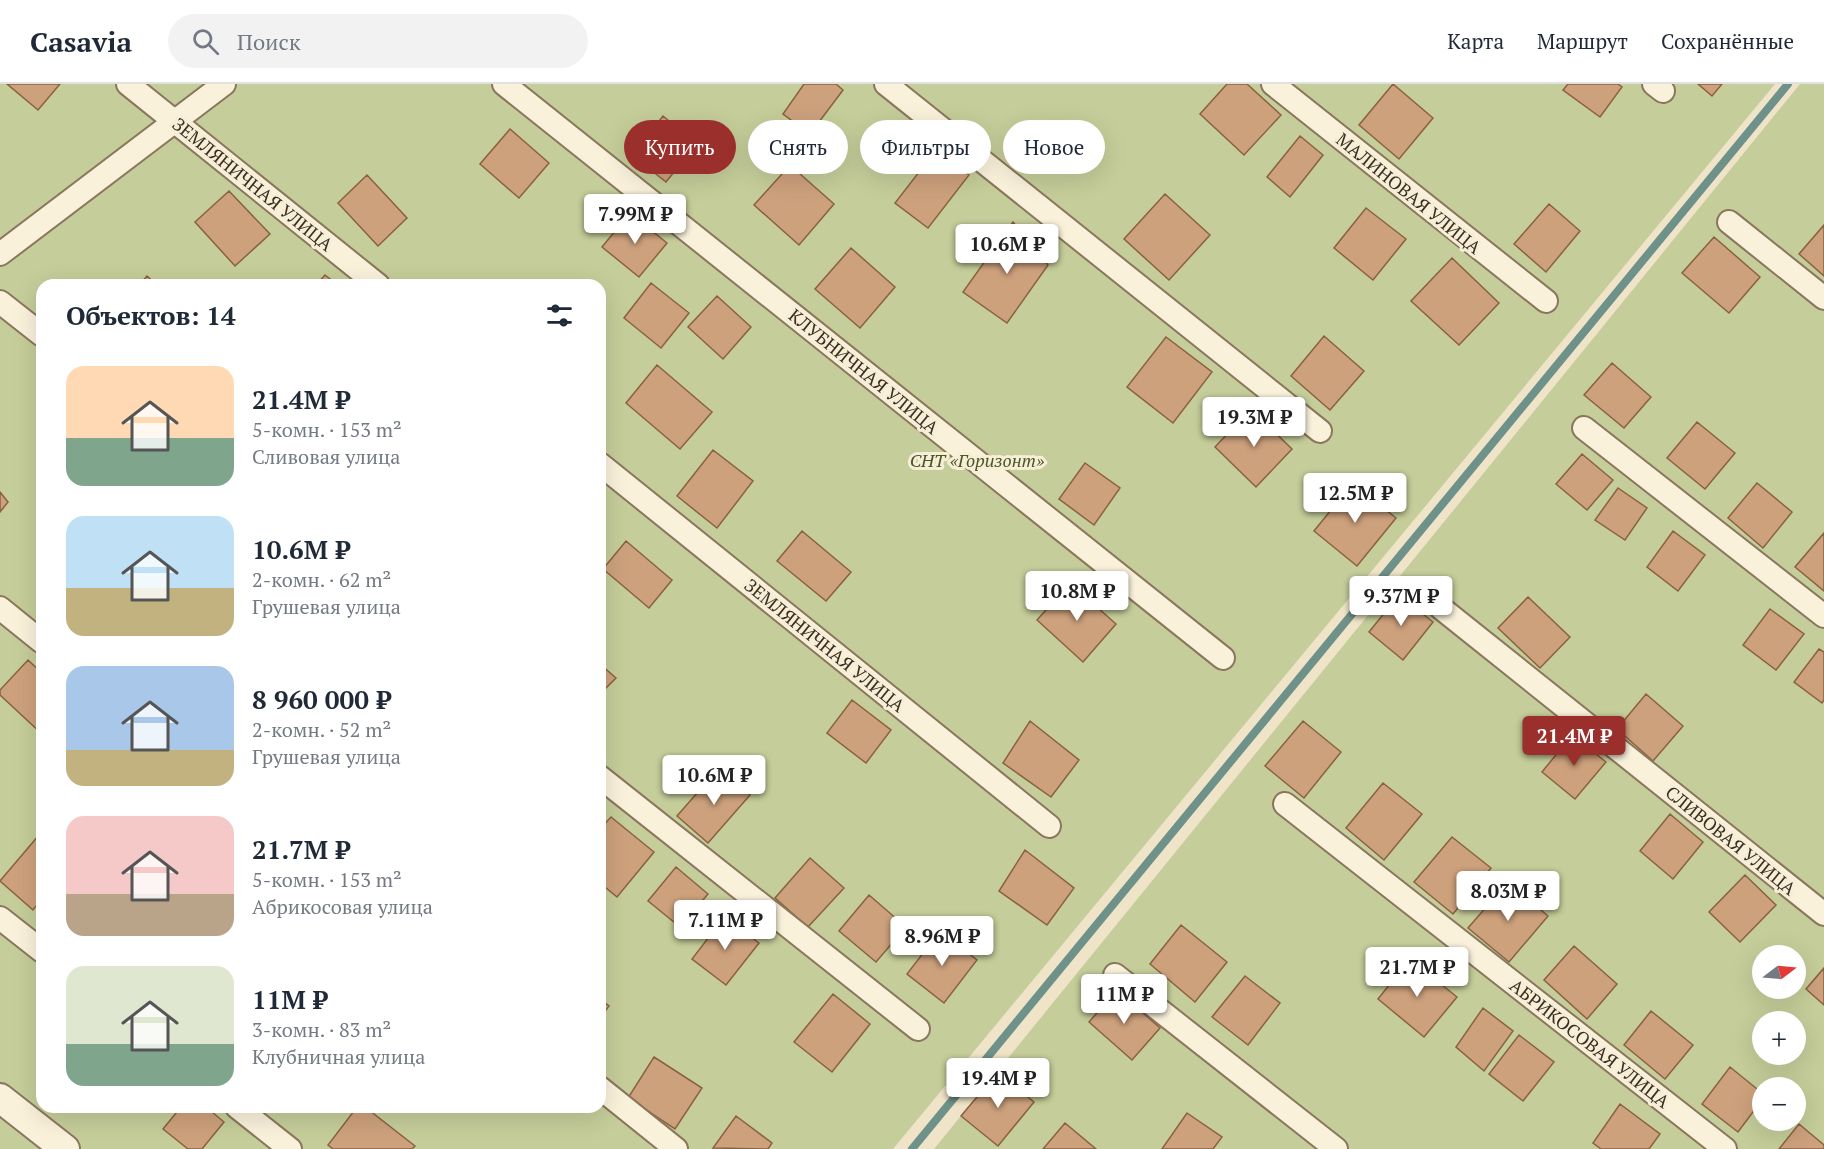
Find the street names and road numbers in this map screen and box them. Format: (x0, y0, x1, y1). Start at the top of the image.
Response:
street label: ЗЕМЛЯНИЧНАЯ УЛИЦА (168, 112, 339, 257)
street label: МАЛИНОВАЯ УЛИЦА (1332, 127, 1487, 259)
street label: КЛУБНИЧНАЯ УЛИЦА (784, 303, 945, 439)
street label: ЗЕМЛЯНИЧНАЯ УЛИЦА (740, 573, 911, 718)
street label: СЛИВОВАЯ УЛИЦА (1661, 780, 1802, 900)
street label: АБРИКОСОВАЯ УЛИЦА (1505, 973, 1675, 1113)

